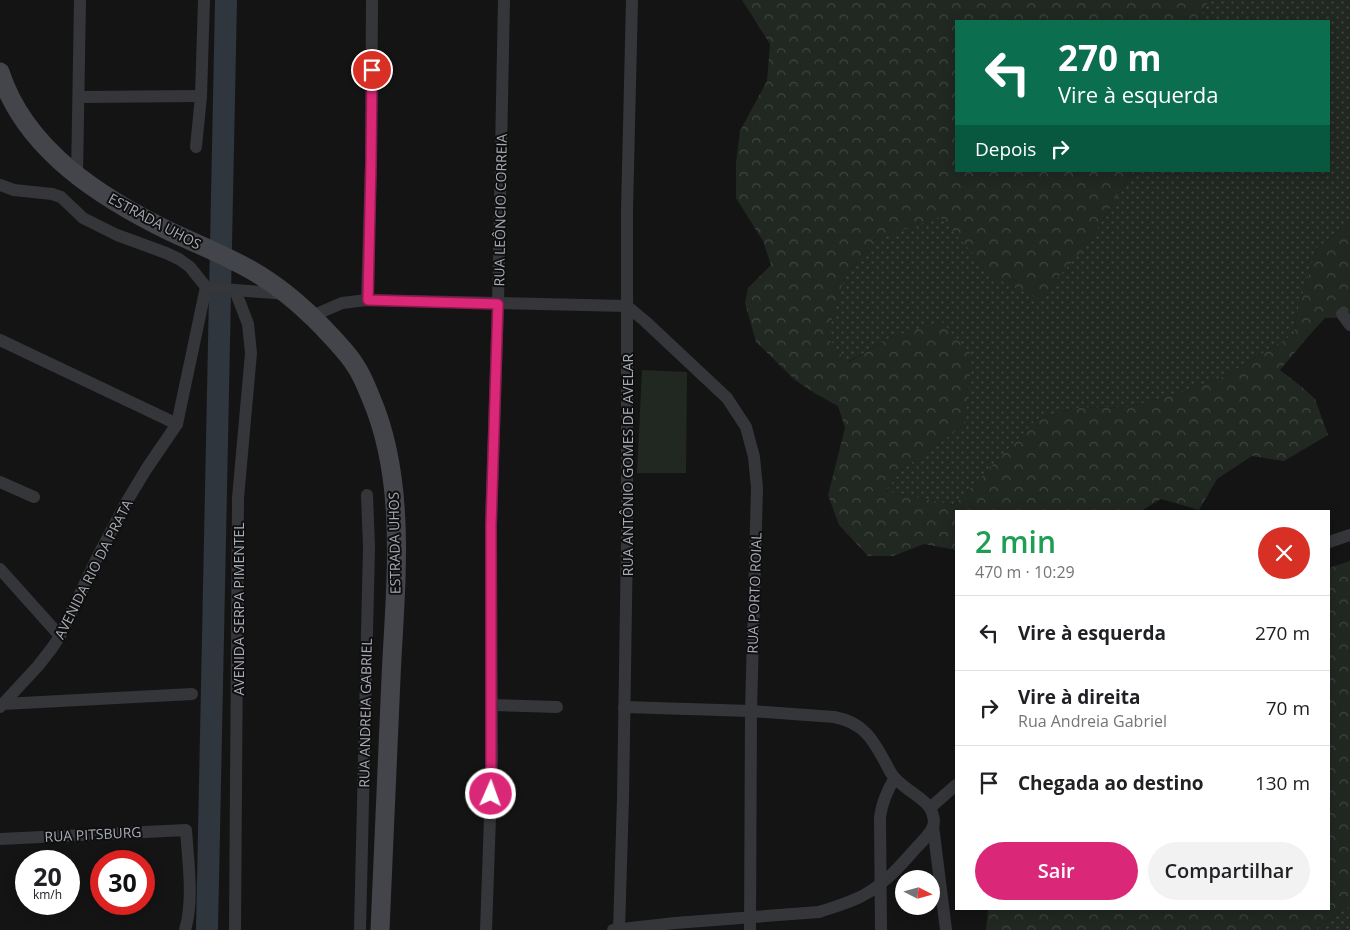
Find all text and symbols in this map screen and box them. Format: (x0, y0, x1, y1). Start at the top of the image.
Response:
text: 270 m (1058, 34, 1162, 81)
icon: left (975, 40, 1040, 105)
pin (351, 49, 393, 91)
icon: arrive (358, 56, 386, 84)
text: Vire à esquerda (1058, 79, 1219, 109)
street label: RUA LEÔNCIO CORREIA (489, 133, 511, 286)
icon: right (1046, 135, 1074, 163)
text: Depois (975, 136, 1036, 162)
street label: ESTRADA UHOS (105, 189, 205, 253)
street label: RUA ANTÔNIO GOMES DE AVELAR (618, 353, 637, 576)
street label: ESTRADA UHOS (384, 492, 404, 594)
street label: AVENIDA RIO DA PRATA (50, 496, 137, 642)
text: 2 min (975, 521, 1056, 562)
street label: AVENIDA SERPA PIMENTEL (229, 522, 248, 696)
button: close (1258, 527, 1310, 579)
street label: RUA PORTO ROIAL (742, 532, 766, 654)
text: 470 m · 10:29 (975, 561, 1075, 583)
icon: left (975, 619, 1003, 647)
text: Vire à esquerda (1018, 620, 1166, 646)
text: 270 m (1255, 620, 1310, 646)
street label: RUA ANDREIA GABRIEL (354, 638, 376, 788)
text: Vire à direita (1018, 684, 1141, 710)
icon: right (975, 694, 1003, 722)
text: 70 m (1266, 695, 1310, 721)
text: Rua Andreia Gabriel (1018, 710, 1167, 732)
position arrow (464, 767, 516, 819)
icon: arrive (975, 769, 1003, 797)
text: Chegada ao destino (1018, 770, 1204, 796)
text: 130 m (1255, 770, 1310, 796)
street label: RUA PITSBURG (44, 822, 142, 846)
button: Sair (975, 842, 1138, 900)
button: Compartilhar (1148, 842, 1310, 900)
speed limit sign: 30 (90, 850, 155, 915)
text: 20 (33, 859, 62, 893)
north arrow (895, 870, 940, 915)
map controls (895, 870, 940, 915)
text: km/h (33, 886, 62, 903)

